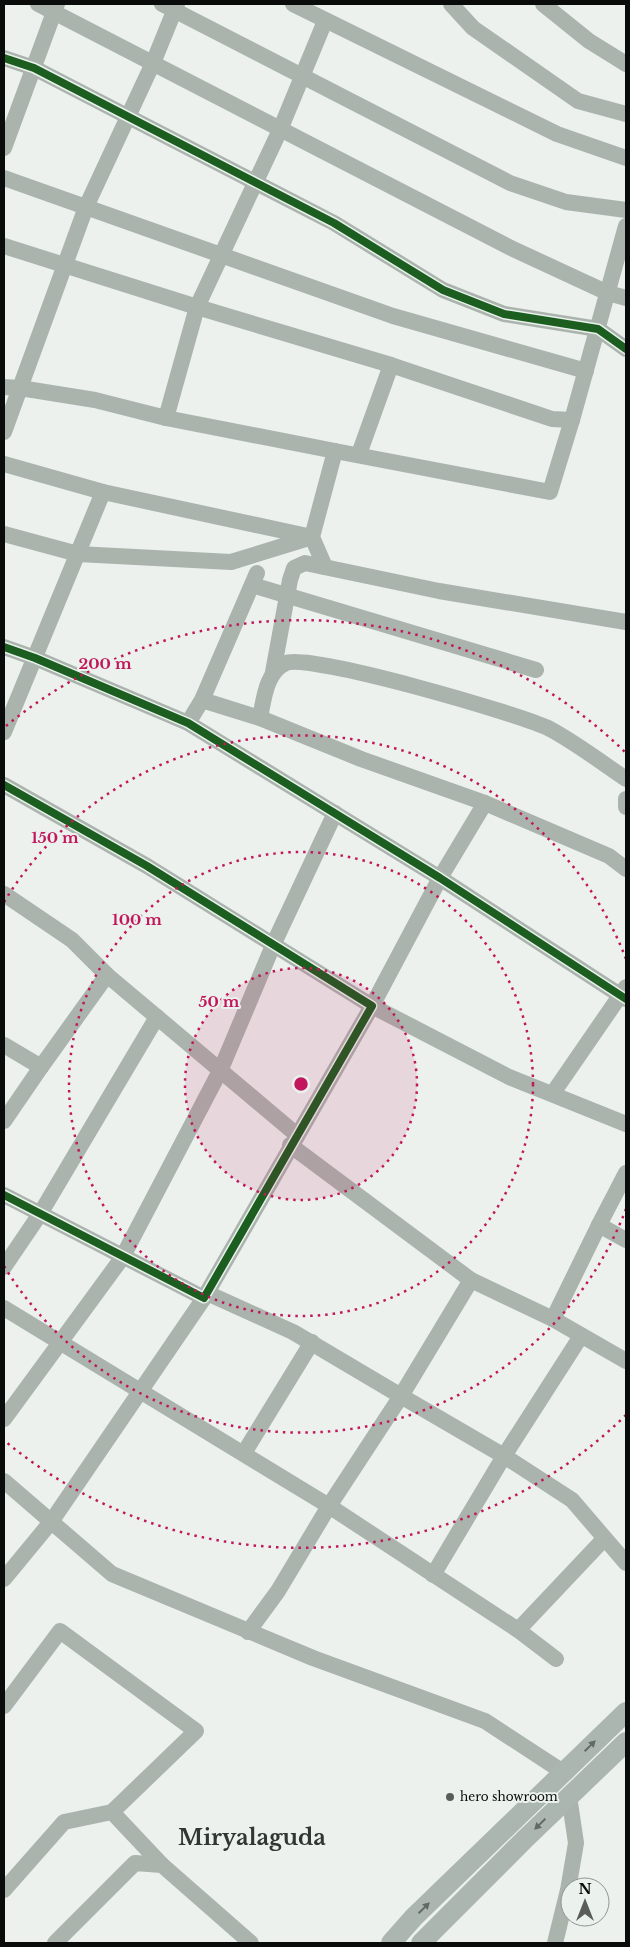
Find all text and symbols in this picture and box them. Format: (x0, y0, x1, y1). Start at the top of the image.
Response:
text: 200 m (79, 654, 132, 673)
text: 150 m (31, 828, 79, 847)
text: 100 m (112, 910, 162, 929)
text: 50 m (199, 992, 240, 1011)
centre of rings (292, 1075, 310, 1093)
one-way arrow (584, 1740, 596, 1752)
place label: hero showroom (460, 1789, 558, 1804)
marker: hero showroom (444, 1791, 456, 1803)
one-way arrow (535, 1818, 547, 1830)
district label: Miryalaguda (178, 1824, 326, 1851)
north arrow (560, 1877, 610, 1927)
text: N (578, 1880, 592, 1898)
one-way arrow (417, 1902, 429, 1914)

